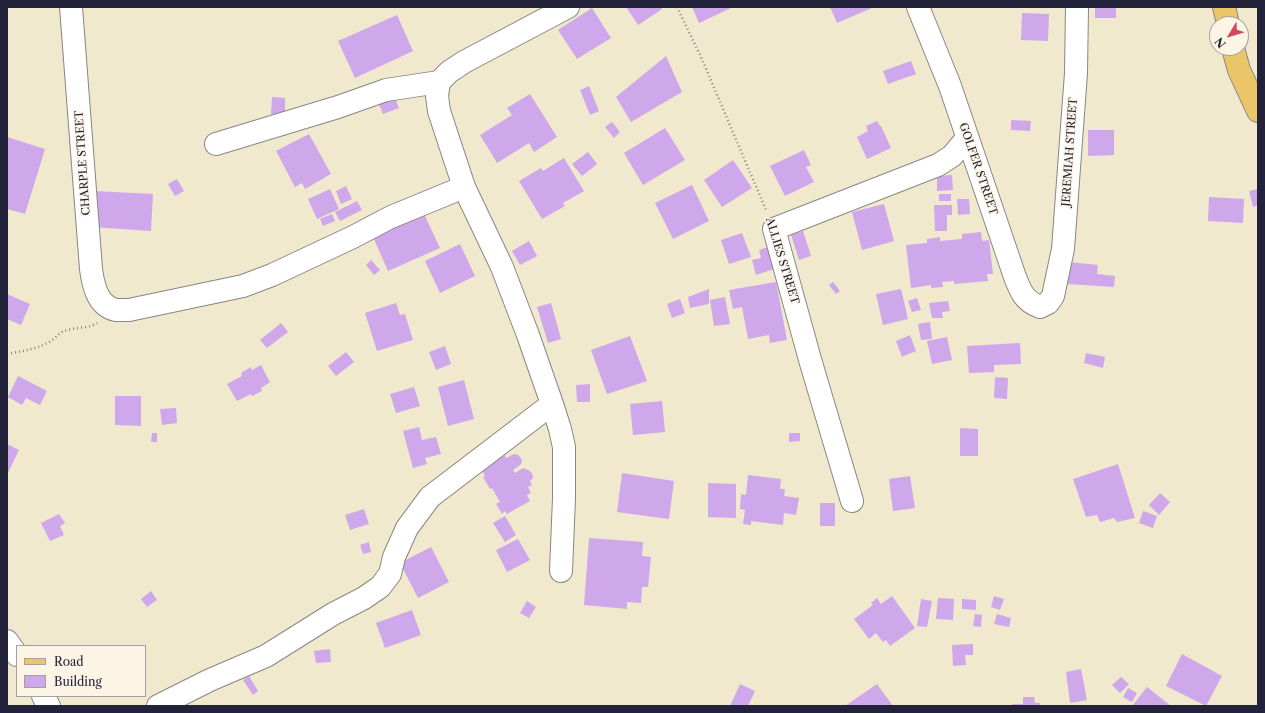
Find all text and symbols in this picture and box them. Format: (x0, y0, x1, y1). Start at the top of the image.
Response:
north arrow (1209, 16, 1249, 56)
text: N (1212, 35, 1229, 51)
street label: JEREMIAH STREET (1060, 97, 1080, 207)
street label: CHARPLE STREET (73, 110, 93, 216)
street label: GOLFER STREET (956, 121, 1000, 217)
street label: ALLIES STREET (763, 216, 801, 306)
legend (16, 645, 146, 697)
text: Road (54, 654, 84, 669)
text: Building (54, 674, 102, 689)

